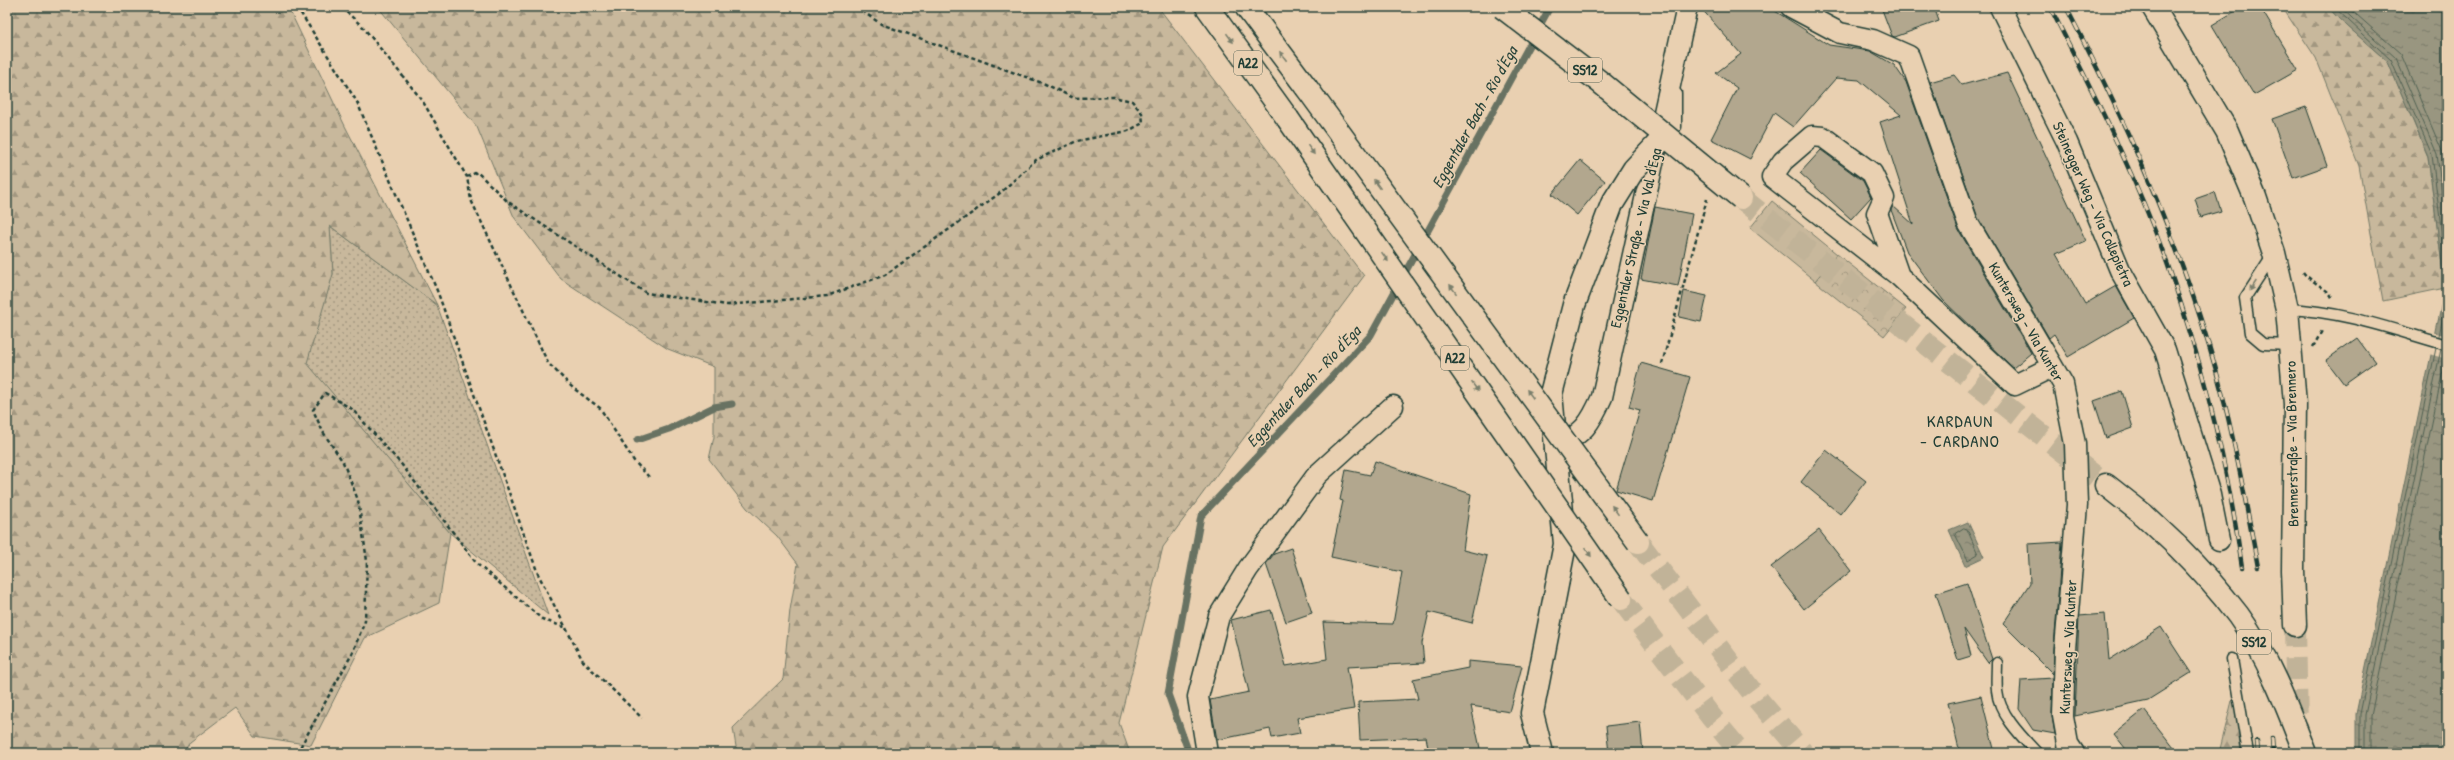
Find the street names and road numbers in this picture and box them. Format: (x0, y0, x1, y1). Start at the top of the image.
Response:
road number: A22 (1234, 51, 1262, 75)
road number: SS12 (1568, 58, 1602, 82)
street label: Steinegger Weg - Via Collepietra (2048, 118, 2139, 289)
street label: Eggentaler Straße - Via Val d'Ega (1605, 146, 1666, 330)
street label: Kuntersweg - Via Kunter (1984, 258, 2069, 385)
road number: A22 (1441, 346, 1469, 370)
street label: Brennerstraße - Via Brennero (2280, 361, 2303, 527)
street label: Kuntersweg - Via Kunter (2053, 579, 2082, 715)
road number: SS12 (2237, 630, 2271, 654)

